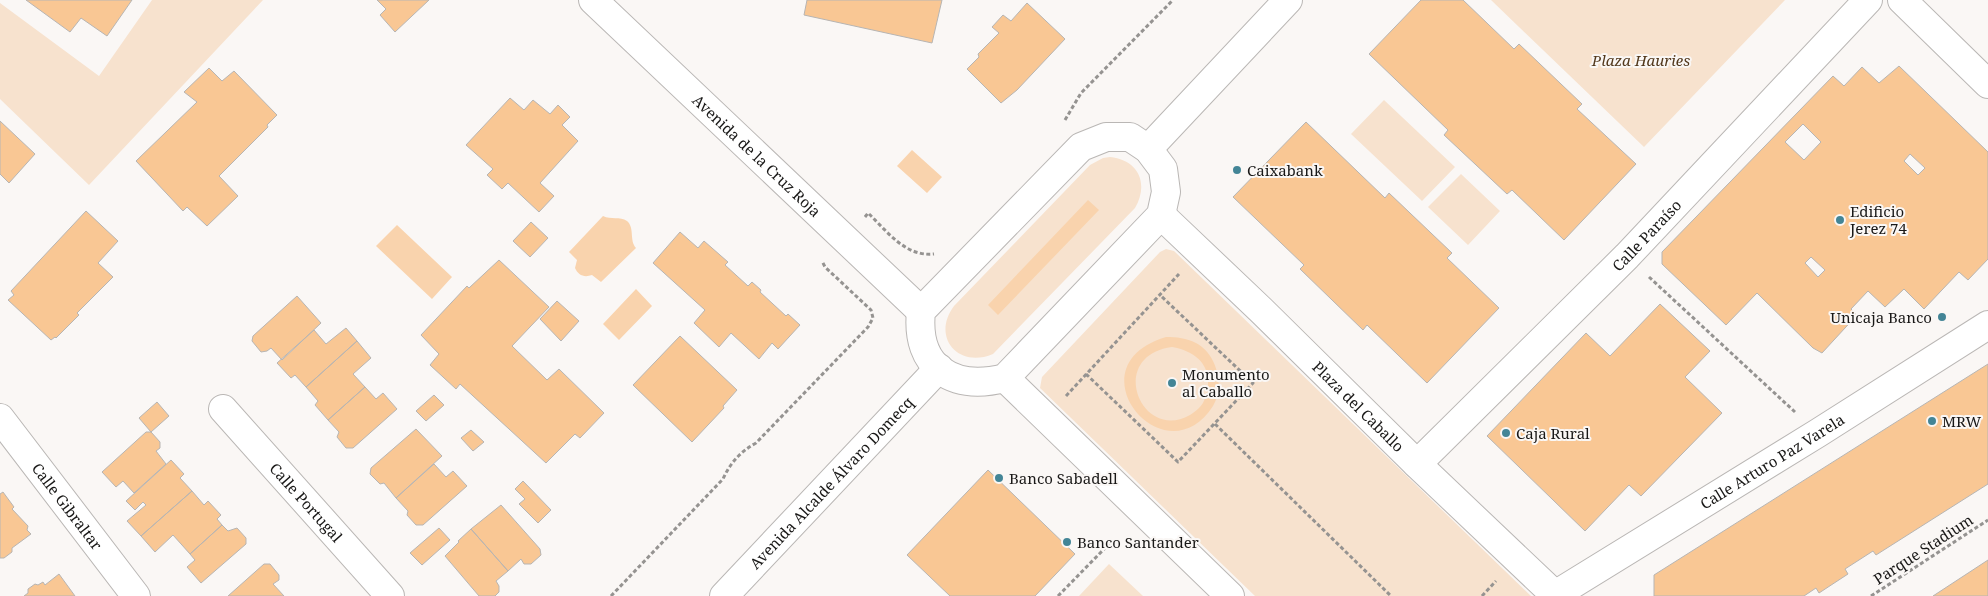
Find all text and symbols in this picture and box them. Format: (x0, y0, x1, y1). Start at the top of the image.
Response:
park label: Plaza Hauries (1591, 50, 1690, 70)
street label: Avenida de la Cruz Roja (689, 90, 825, 221)
place label: Caixabank (1247, 160, 1323, 180)
marker: Caixabank (1231, 164, 1243, 176)
street label: Calle Paraíso (1608, 195, 1685, 275)
place label: Edificio Jerez 74 (1849, 201, 1907, 238)
marker: Edificio Jerez 74 (1834, 214, 1846, 226)
place label: Unicaja Banco (1830, 307, 1932, 327)
marker: Unicaja Banco (1936, 311, 1948, 323)
street label: Plaza del Caballo (1308, 357, 1409, 456)
place label: Monumento al Caballo (1182, 364, 1270, 401)
marker: Monumento al Caballo (1166, 377, 1178, 389)
street label: Avenida Alcalde Álvaro Domecq (745, 392, 917, 573)
street label: Calle Arturo Paz Varela (1696, 409, 1848, 513)
place label: MRW (1942, 411, 1981, 431)
marker: MRW (1926, 415, 1938, 427)
place label: Caja Rural (1516, 423, 1590, 443)
marker: Caja Rural (1500, 427, 1512, 439)
street label: Calle Portugal (266, 458, 347, 546)
street label: Calle Gibraltar (28, 459, 107, 554)
place label: Banco Sabadell (1009, 468, 1118, 488)
marker: Banco Sabadell (993, 472, 1005, 484)
street label: Parque Stadium (1869, 509, 1977, 589)
place label: Banco Santander (1077, 532, 1199, 552)
marker: Banco Santander (1061, 536, 1073, 548)

